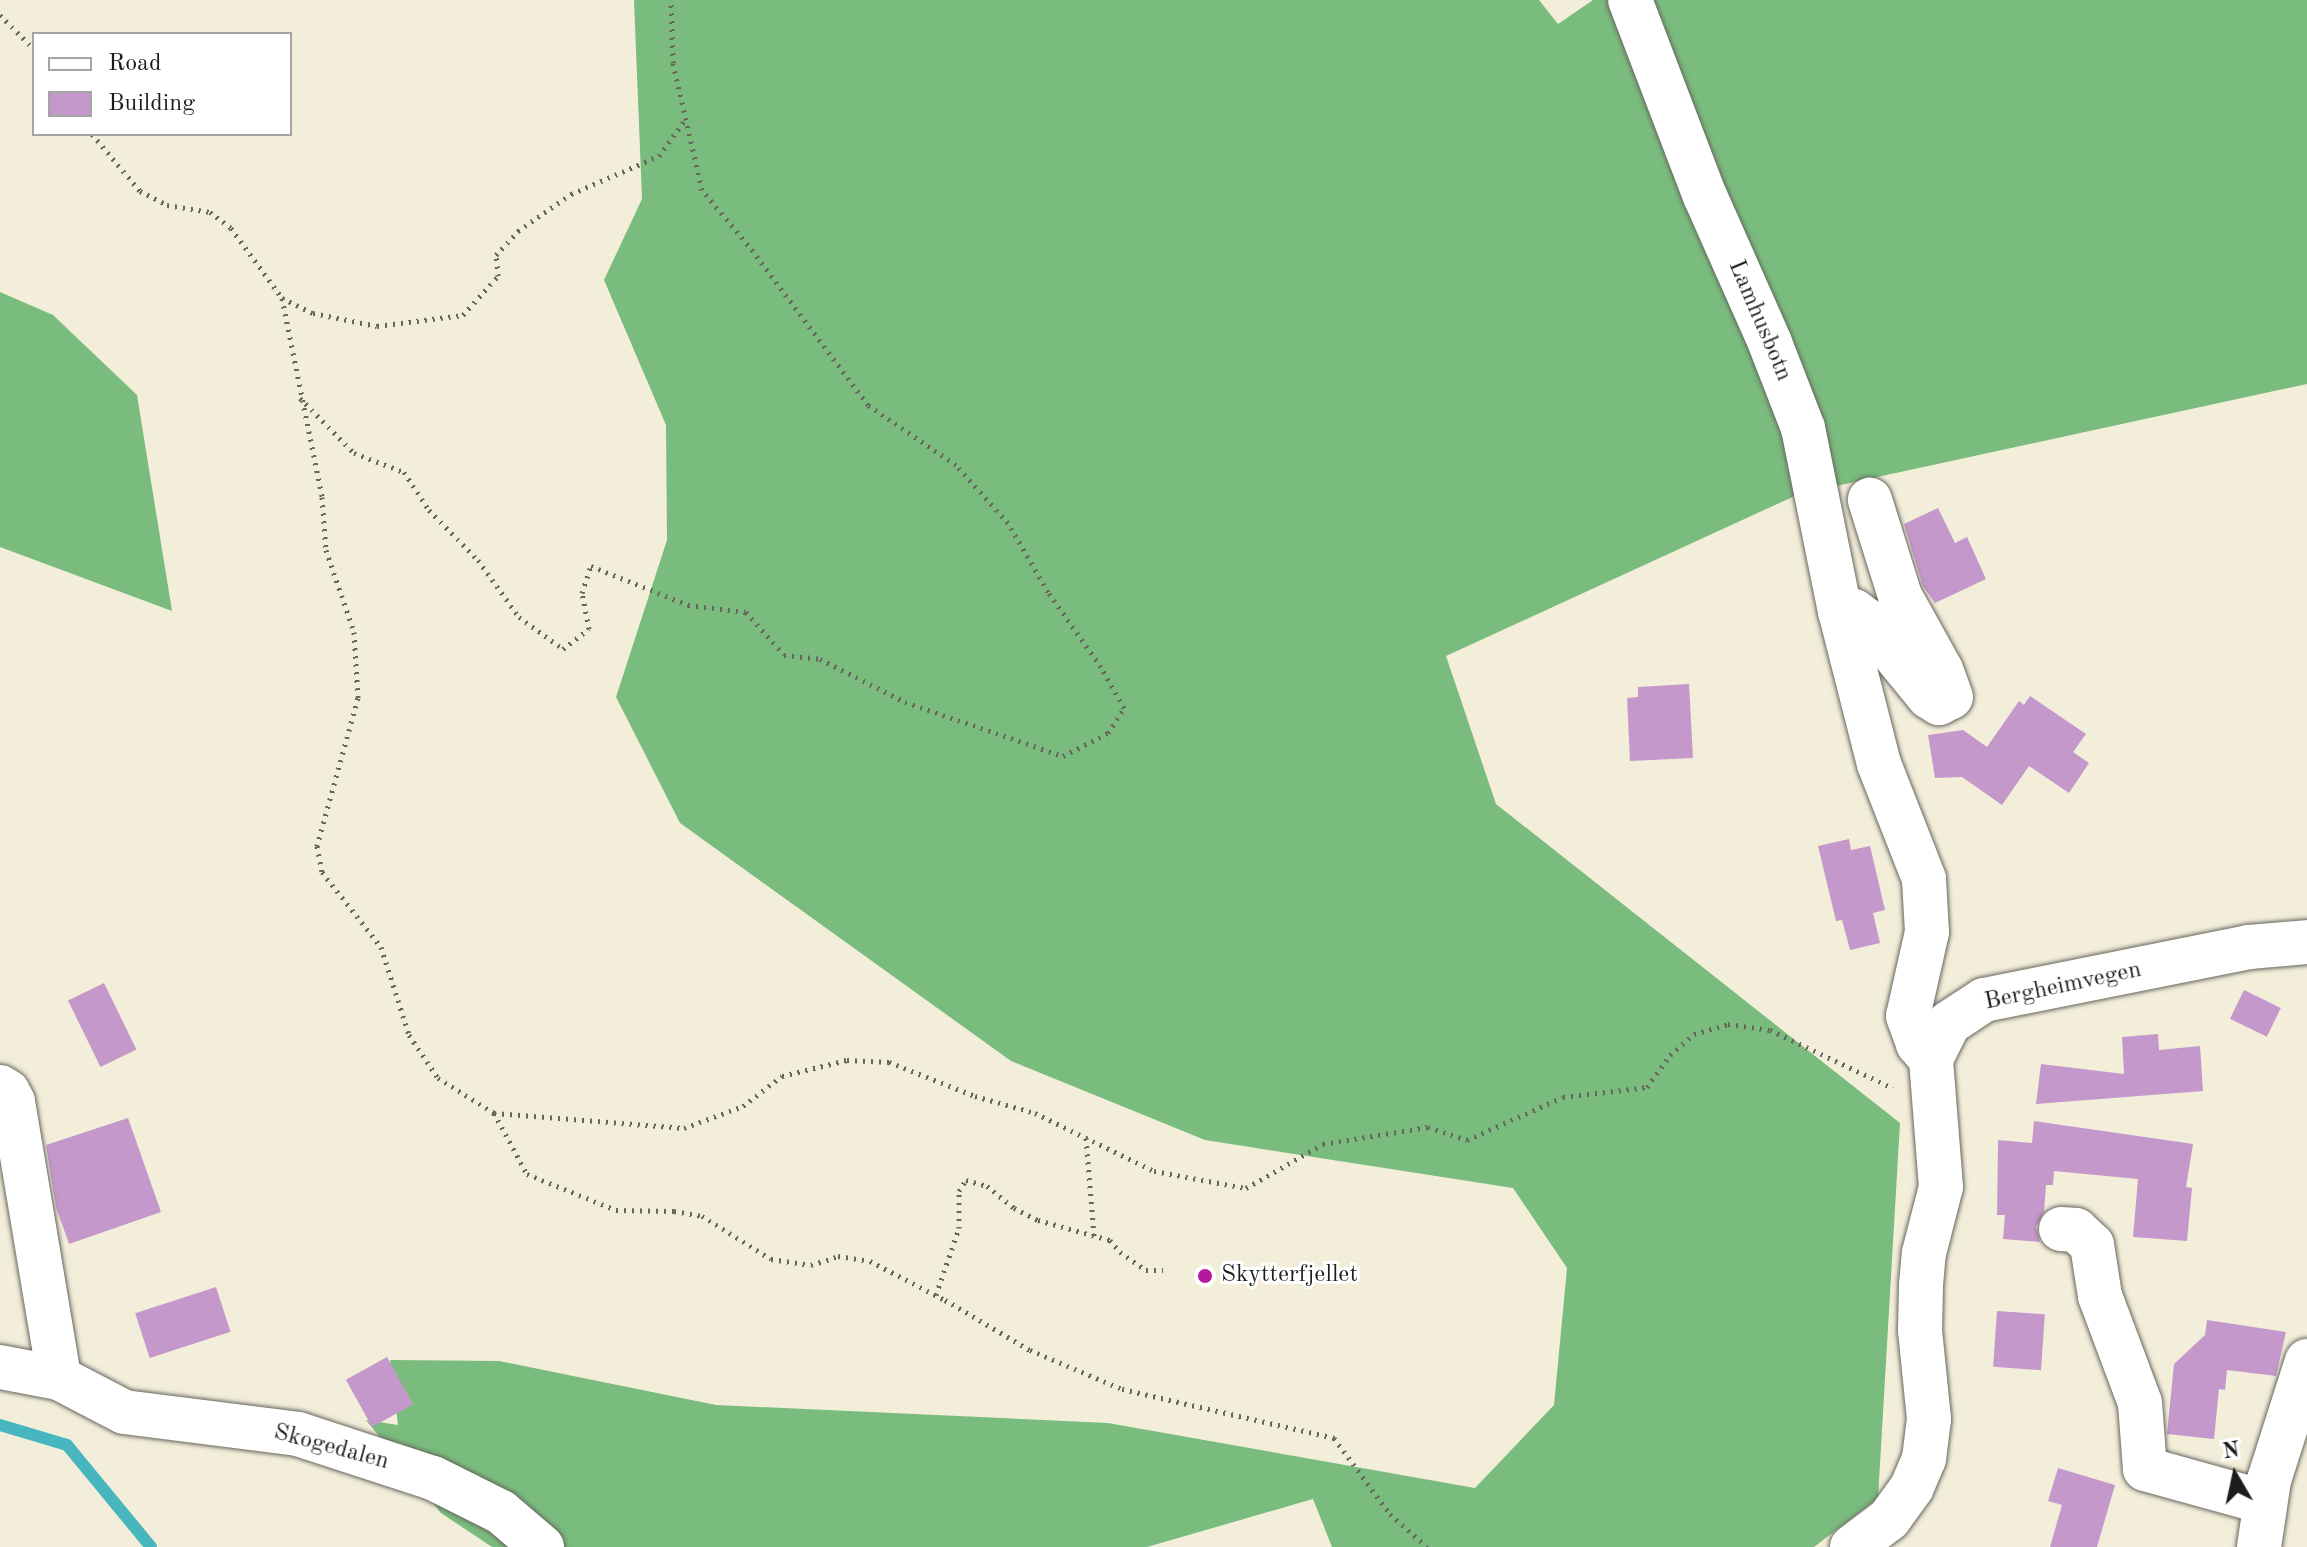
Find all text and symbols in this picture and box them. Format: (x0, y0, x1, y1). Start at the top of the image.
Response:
legend (32, 32, 292, 136)
text: Road (108, 52, 161, 76)
text: Building (108, 92, 195, 116)
street label: Lamhusbotn (1721, 256, 1797, 386)
street label: Bergheimvegen (1982, 956, 2144, 1018)
place label: Skytterfjellet (1221, 1262, 1358, 1290)
marker: Skytterfjellet (1196, 1267, 1214, 1285)
street label: Skogedalen (270, 1419, 392, 1477)
north arrow (2195, 1435, 2275, 1515)
text: N (2221, 1439, 2241, 1463)

